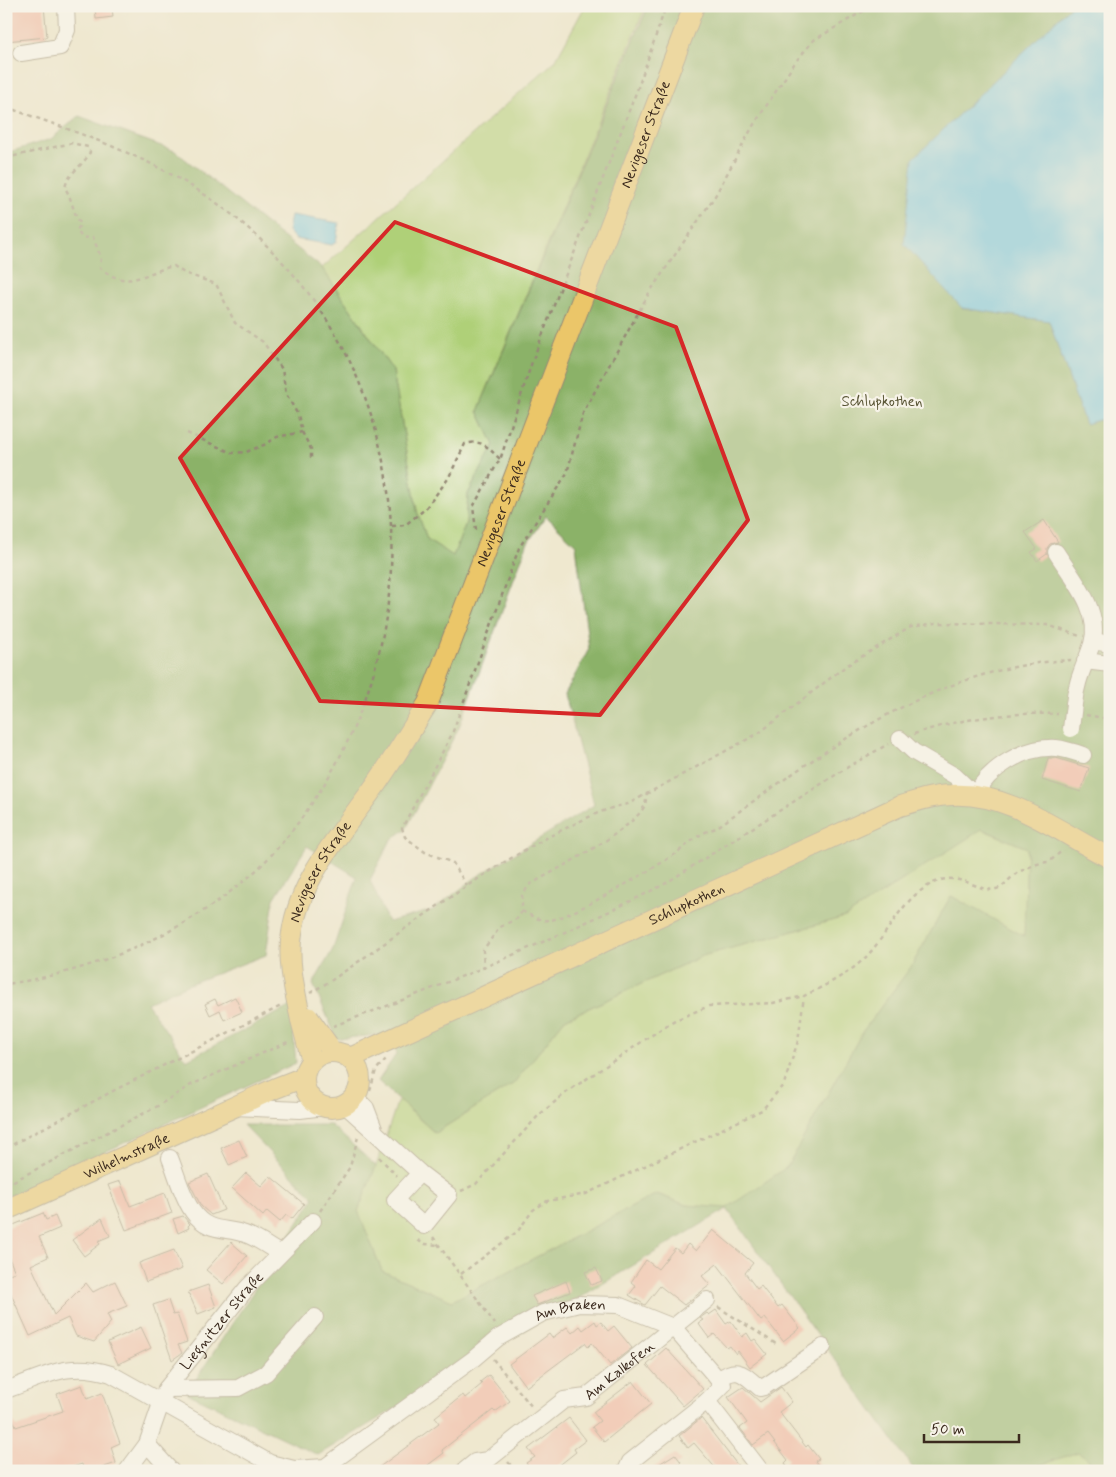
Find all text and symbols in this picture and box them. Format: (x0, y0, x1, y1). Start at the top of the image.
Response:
street label: Nevigeser Straße (616, 78, 676, 191)
park label: Schlupkothen (842, 392, 923, 412)
street label: Nevigeser Straße (472, 456, 531, 570)
street label: Nevigeser Straße (285, 817, 357, 925)
street label: Schlupkothen (646, 879, 728, 931)
street label: Wilhelmstraße (81, 1128, 173, 1185)
street label: Liegnitzer Straße (176, 1268, 268, 1374)
street label: Am Braken (531, 1295, 606, 1327)
street label: Am Kalkofen (581, 1337, 659, 1405)
scale bar (924, 1412, 1018, 1444)
text: 50 m (931, 1420, 965, 1440)

